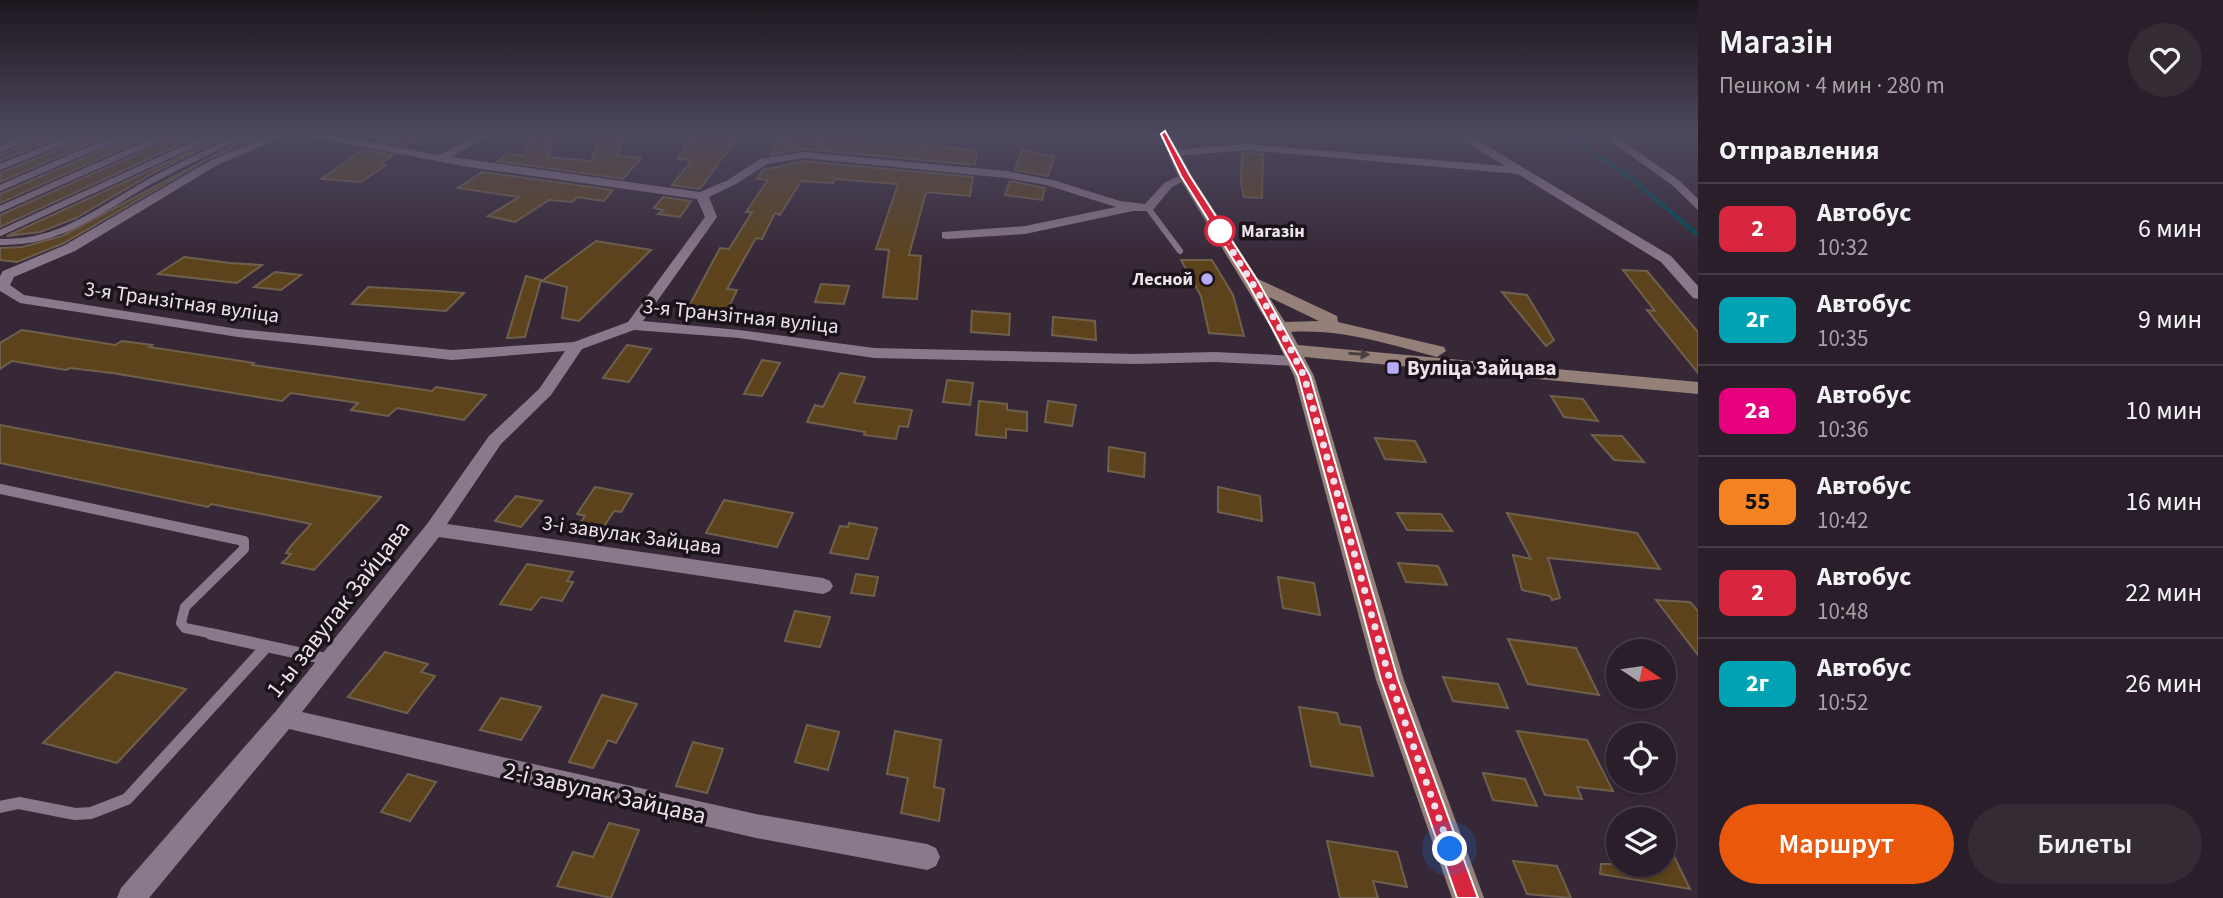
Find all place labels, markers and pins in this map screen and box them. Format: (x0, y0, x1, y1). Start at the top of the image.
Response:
marker: Магазін (1205, 216, 1235, 246)
place label: Магазін (1241, 219, 1305, 244)
place label: Лесной (1131, 267, 1193, 292)
marker: Лесной (1199, 271, 1215, 287)
place label: Вуліца Зайцава (1407, 353, 1557, 383)
marker: Вуліца Зайцава (1385, 360, 1401, 376)

